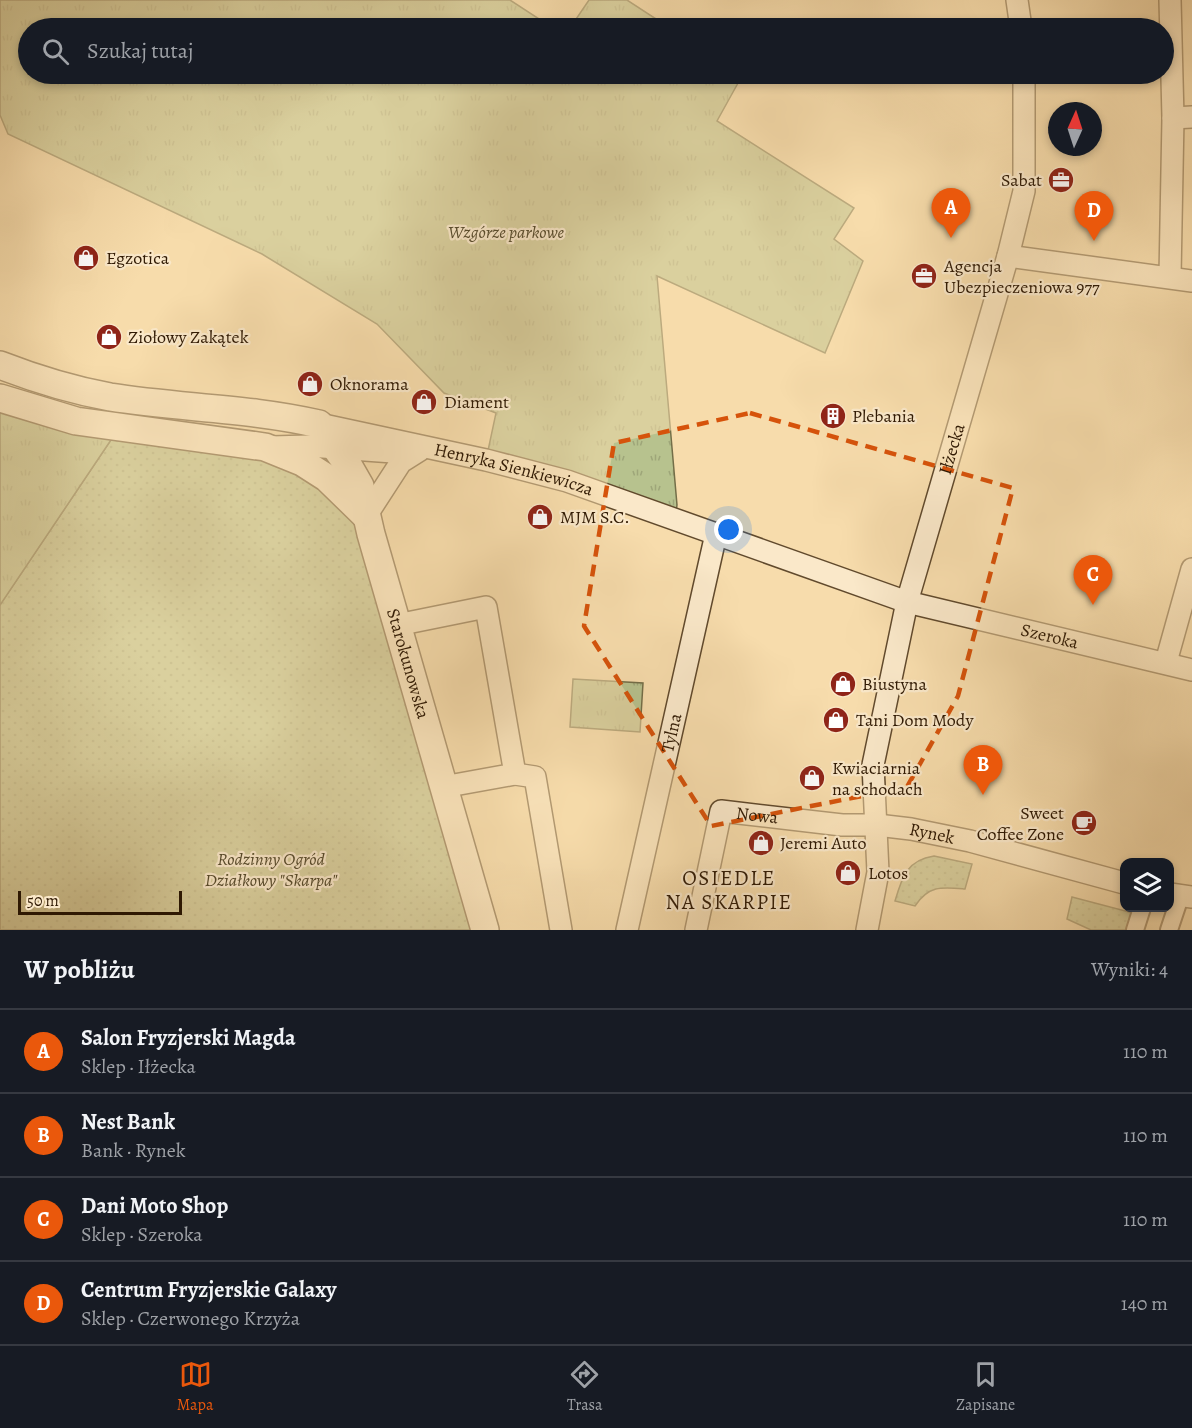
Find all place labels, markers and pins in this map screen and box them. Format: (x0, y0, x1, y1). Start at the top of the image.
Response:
office icon: Sabat (1046, 165, 1076, 195)
place label: Sabat (1001, 168, 1042, 192)
pin: A (932, 188, 970, 238)
pin: D (1074, 192, 1114, 241)
shop icon: Egzotica (71, 243, 101, 273)
place label: Egzotica (106, 246, 170, 270)
place label: Agencja Ubezpieczeniowa 977 (943, 254, 1100, 299)
office icon: Agencja Ubezpieczeniowa 977 (909, 261, 939, 291)
shop icon: Ziołowy Zakątek (94, 322, 124, 352)
place label: Ziołowy Zakątek (128, 325, 249, 349)
shop icon: Oknorama (295, 369, 325, 399)
place label: Oknorama (330, 372, 409, 396)
shop icon: Diament (409, 387, 439, 417)
place label: Diament (444, 390, 509, 414)
building icon: Plebania (818, 401, 848, 431)
place label: Plebania (852, 404, 916, 428)
shop icon: MJM S.C. (525, 502, 555, 532)
place label: MJM S.C. (560, 505, 630, 529)
pin: C (1074, 556, 1112, 605)
shop icon: Biustyna (828, 669, 858, 699)
place label: Biustyna (862, 672, 927, 696)
shop icon: Tani Dom Mody (821, 705, 851, 735)
place label: Tani Dom Mody (856, 708, 974, 732)
pin: B (964, 746, 1002, 795)
place label: Kwiaciarnia na schodach (832, 756, 923, 801)
shop icon: Kwiaciarnia na schodach (797, 763, 827, 793)
place label: Sweet Coffee Zone (977, 801, 1064, 846)
cafe icon: Sweet Coffee Zone (1069, 808, 1099, 838)
shop icon: Jeremi Auto (746, 828, 776, 858)
place label: Jeremi Auto (780, 831, 866, 855)
shop icon: Lotos (833, 858, 863, 888)
place label: Lotos (868, 861, 908, 885)

